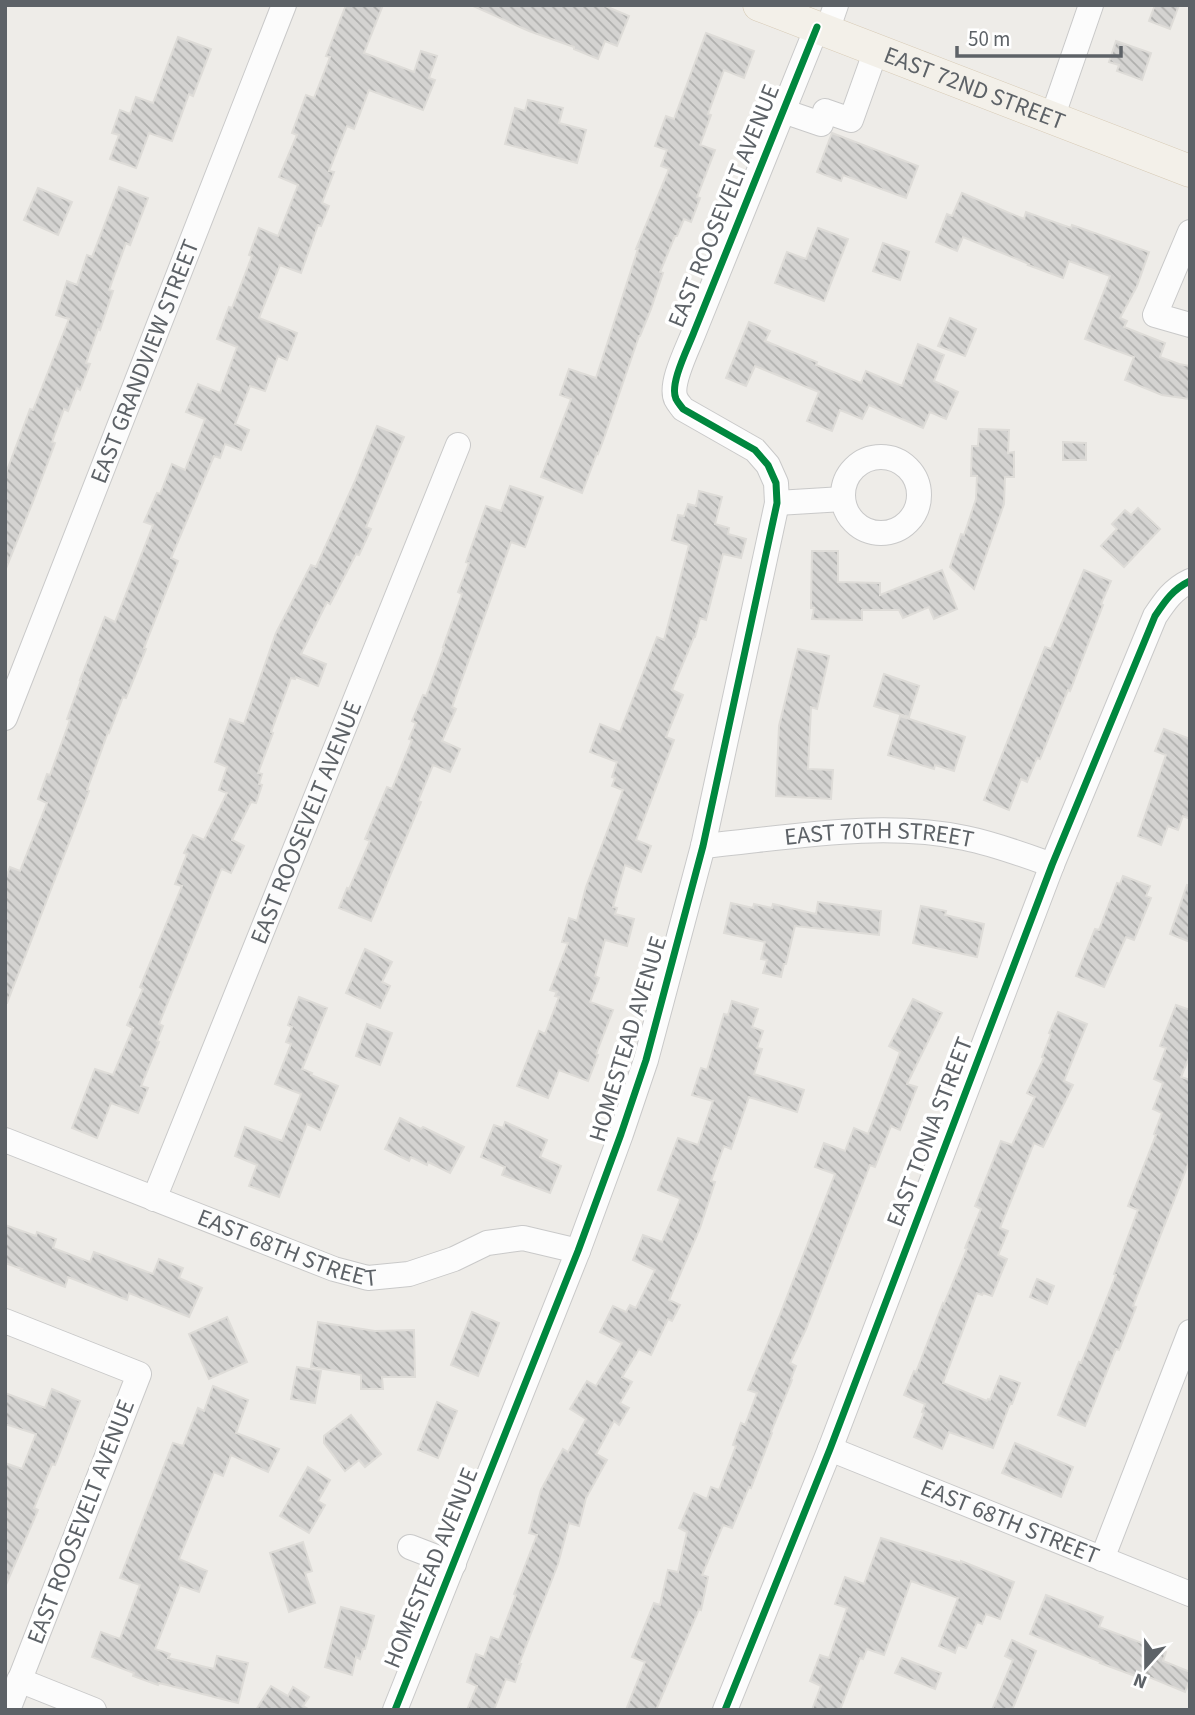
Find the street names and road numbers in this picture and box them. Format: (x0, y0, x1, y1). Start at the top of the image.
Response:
street label: EAST 72ND STREET (879, 37, 1070, 139)
street label: EAST ROOSEVELT AVENUE (659, 79, 789, 333)
street label: EAST GRANDVIEW STREET (81, 234, 208, 488)
street label: EAST ROOSEVELT AVENUE (241, 695, 371, 949)
street label: EAST 70TH STREET (783, 813, 977, 857)
street label: HOMESTEAD AVENUE (580, 932, 676, 1146)
street label: EAST TONIA STREET (878, 1032, 982, 1232)
street label: EAST 68TH STREET (192, 1200, 379, 1296)
street label: EAST ROOSEVELT AVENUE (18, 1395, 144, 1649)
street label: HOMESTEAD AVENUE (375, 1462, 487, 1674)
street label: EAST 68TH STREET (915, 1470, 1105, 1573)

